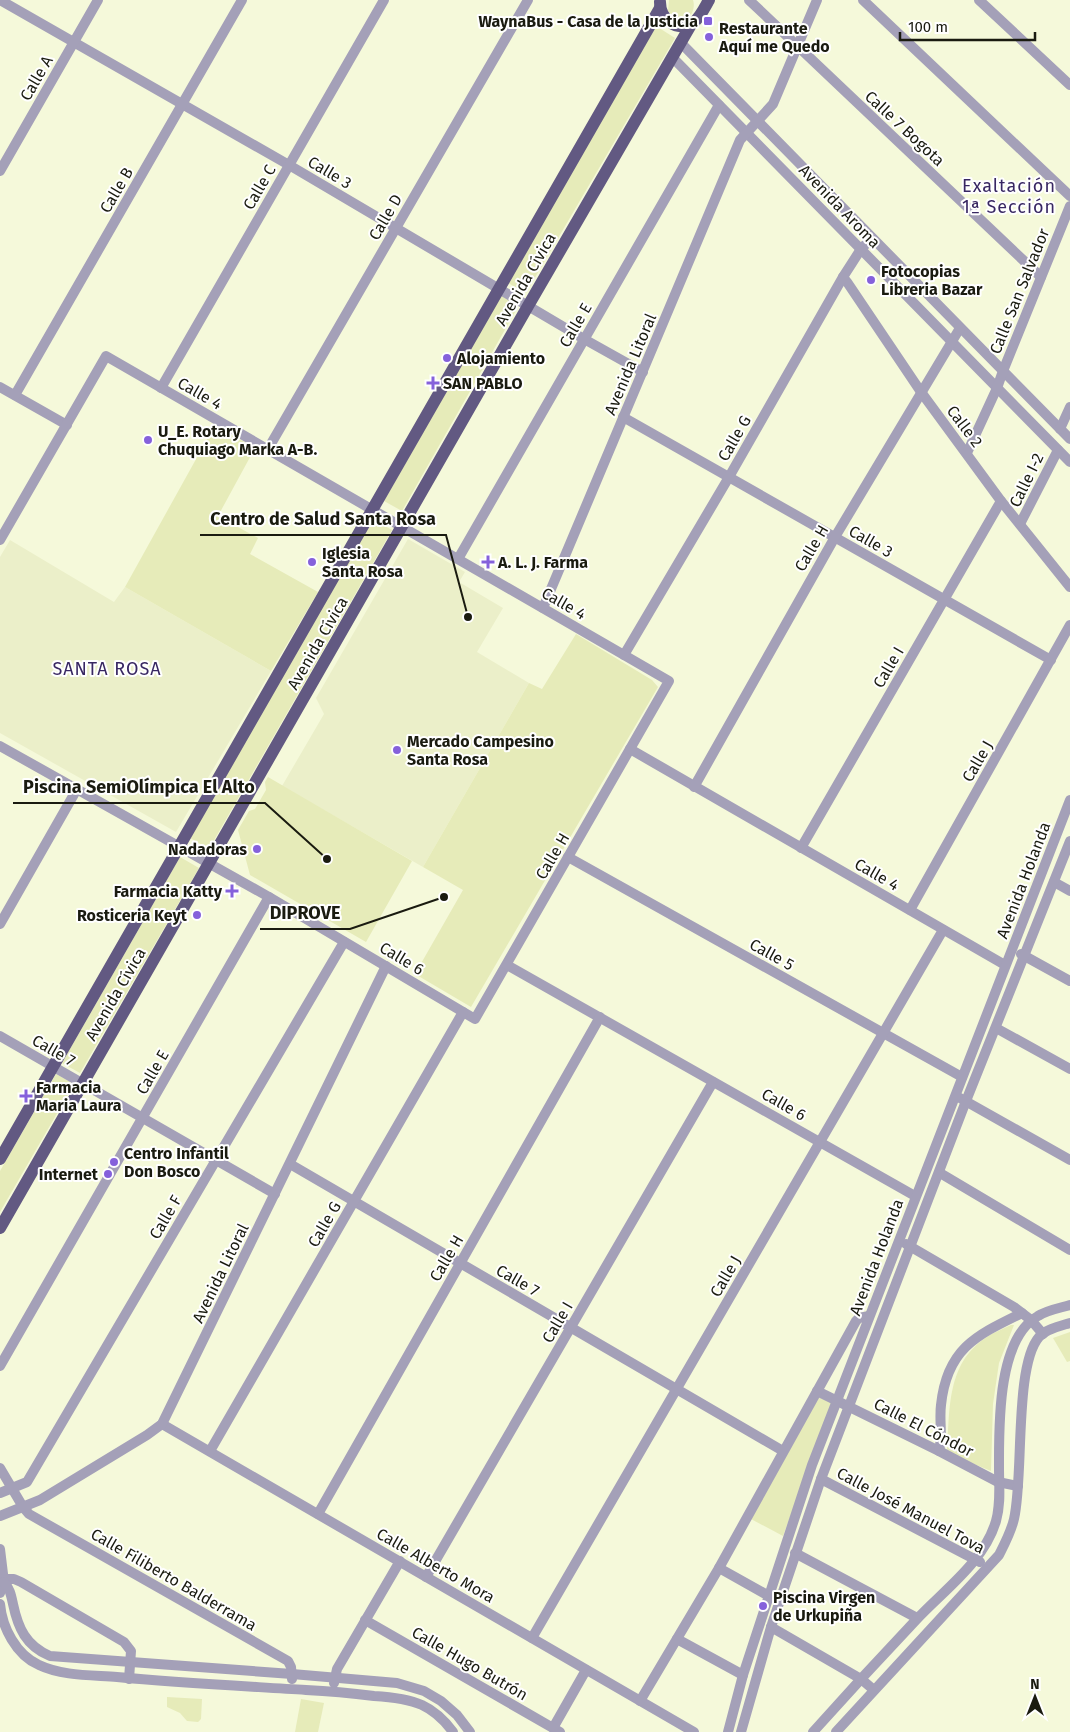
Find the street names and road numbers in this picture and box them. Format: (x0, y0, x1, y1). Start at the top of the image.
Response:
street label: Calle A (16, 52, 57, 104)
street label: Calle 7 Bogota (861, 87, 948, 170)
street label: Calle 3 (304, 152, 355, 193)
street label: Calle C (239, 161, 280, 213)
street label: Avenida Aroma (795, 161, 884, 252)
street label: Calle B (96, 164, 137, 216)
street label: Calle D (365, 191, 406, 244)
street label: Calle San Salvador (986, 225, 1054, 357)
street label: Avenida Cívica (491, 229, 560, 329)
street label: Calle E (555, 300, 596, 351)
street label: Avenida Litoral (601, 310, 660, 418)
street label: Calle 4 (174, 373, 226, 414)
street label: Calle 2 (943, 402, 987, 451)
street label: Calle G (714, 412, 755, 465)
street label: Calle I-2 (1005, 450, 1048, 510)
street label: Calle 3 (845, 521, 896, 562)
street label: Calle H (791, 522, 832, 575)
street label: Calle 4 (538, 583, 590, 624)
street label: Avenida Cívica (283, 593, 352, 693)
street label: Calle I (869, 643, 908, 691)
street label: Calle J (958, 737, 997, 785)
street label: Avenida Holanda (993, 819, 1054, 941)
street label: Calle H (532, 830, 573, 883)
street label: Calle 4 (851, 854, 903, 895)
street label: Calle 5 (746, 935, 797, 974)
street label: Calle 6 (376, 938, 427, 979)
street label: Avenida Cívica (81, 944, 150, 1044)
street label: Calle 7 (29, 1031, 79, 1070)
street label: Calle E (132, 1047, 173, 1098)
street label: Calle 6 (758, 1084, 809, 1125)
street label: Calle F (145, 1192, 186, 1243)
street label: Avenida Holanda (846, 1196, 907, 1318)
street label: Calle G (304, 1198, 345, 1251)
street label: Avenida Litoral (188, 1220, 253, 1326)
street label: Calle H (426, 1232, 467, 1285)
street label: Calle J (706, 1252, 745, 1300)
street label: Calle 7 (493, 1261, 543, 1300)
street label: Calle I (538, 1298, 577, 1346)
street label: Calle El Cóndor (871, 1394, 978, 1461)
street label: Calle José Manuel Tova (834, 1463, 988, 1558)
street label: Calle Filiberto Balderrama (87, 1524, 260, 1635)
street label: Calle Alberto Mora (373, 1524, 498, 1607)
street label: Calle Hugo Butrón (408, 1623, 531, 1704)

